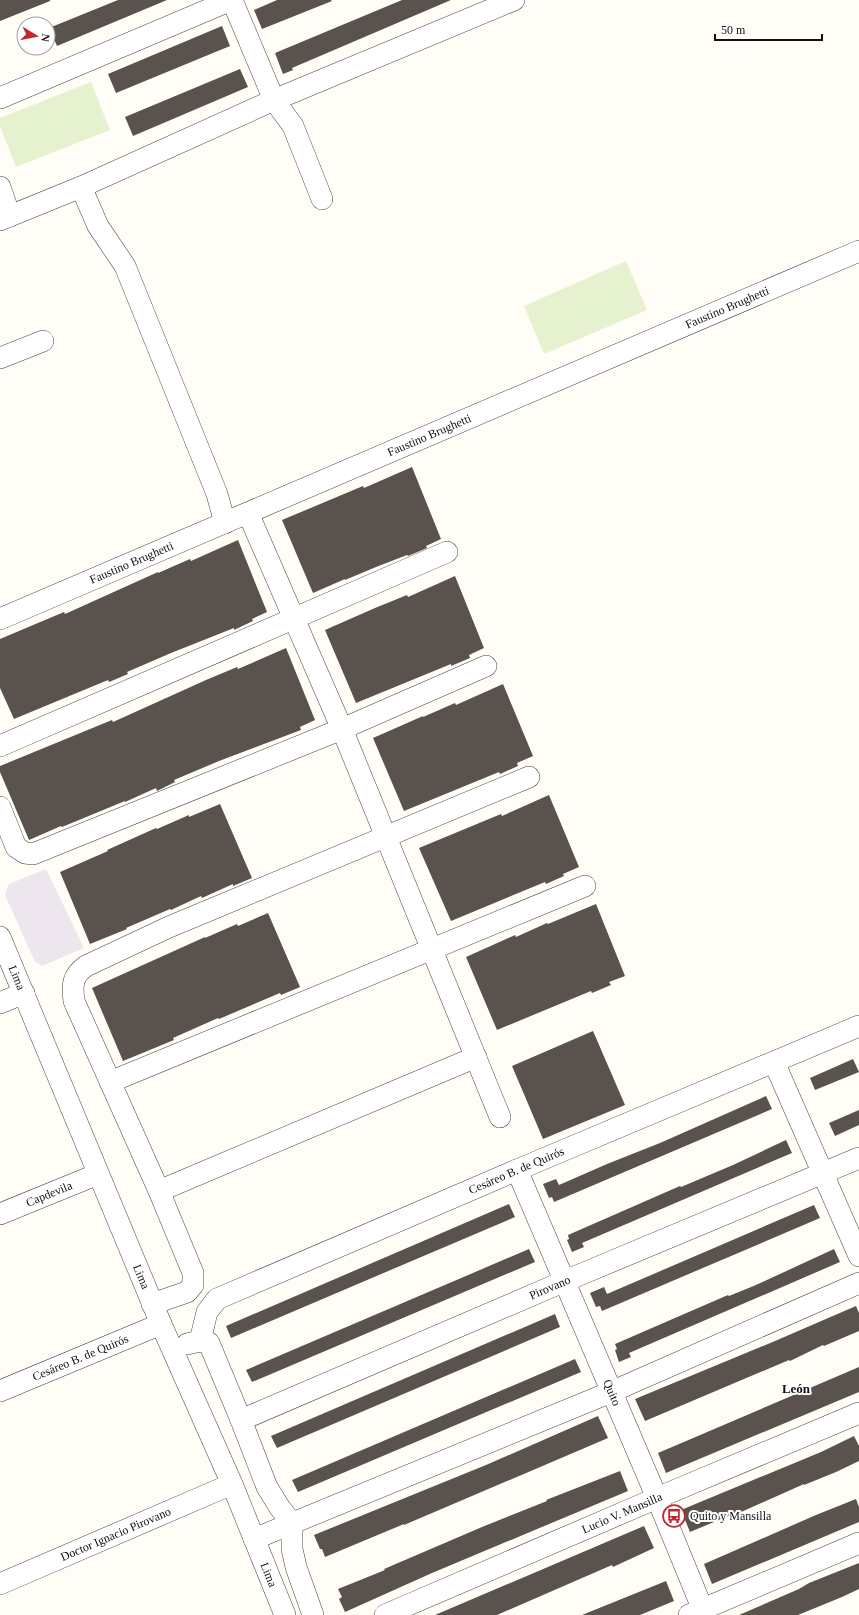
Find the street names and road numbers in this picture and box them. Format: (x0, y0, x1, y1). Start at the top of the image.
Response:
street label: Faustino Brughetti (683, 283, 772, 332)
street label: Faustino Brughetti (385, 411, 474, 459)
street label: Faustino Brughetti (87, 538, 176, 587)
street label: Lima (6, 963, 28, 993)
street label: Cesáreo B. de Quirós (466, 1144, 567, 1197)
street label: Capdevila (24, 1178, 75, 1210)
street label: Lima (130, 1262, 153, 1292)
street label: Pirovano (527, 1273, 572, 1303)
street label: Cesáreo B. de Quirós (30, 1331, 131, 1384)
street label: Quito (600, 1377, 624, 1408)
street label: Lucio V. Mansilla (580, 1489, 665, 1536)
street label: Doctor Ignacio Pirovano (58, 1504, 173, 1564)
street label: Lima (257, 1560, 280, 1590)

